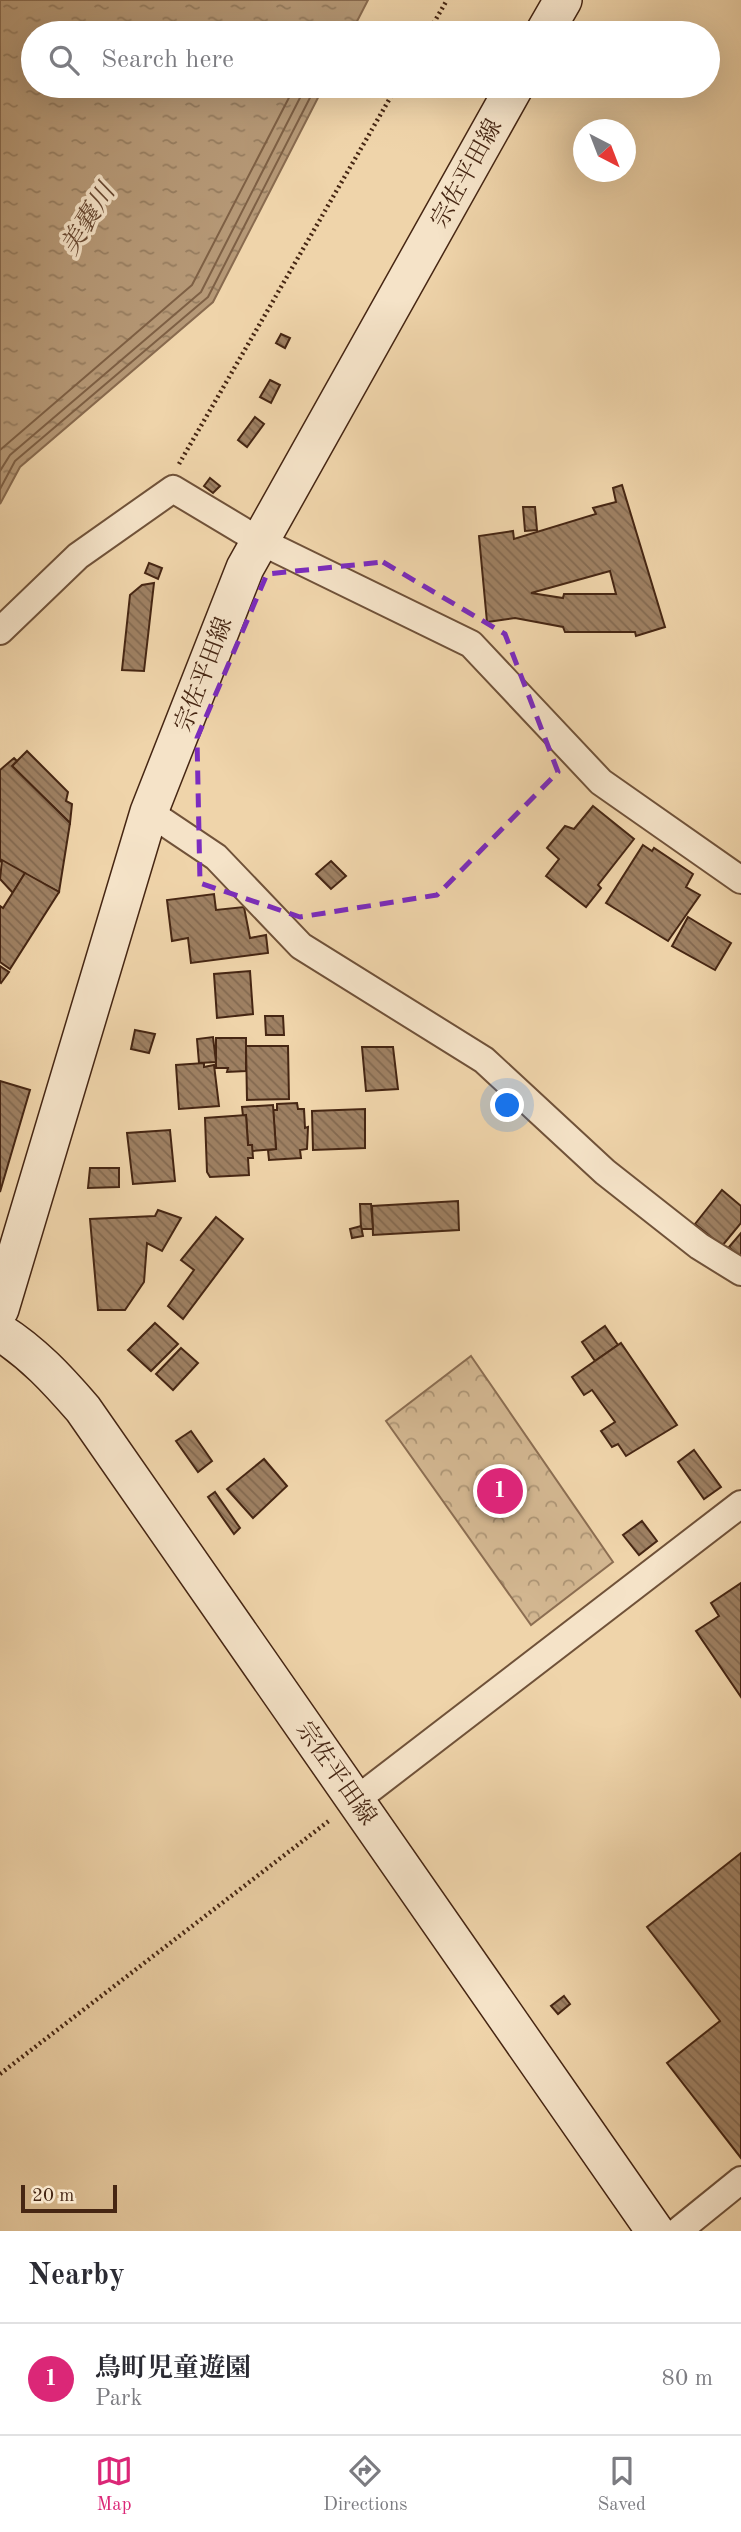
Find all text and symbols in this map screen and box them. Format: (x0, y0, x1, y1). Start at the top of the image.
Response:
search box (21, 21, 720, 98)
icon: search (45, 41, 83, 79)
text: Search here (101, 47, 234, 73)
street label: 宗佐平田線 (426, 114, 507, 232)
north arrow (573, 119, 636, 182)
water label: 美嚢川 (55, 176, 122, 260)
street label: 宗佐平田線 (169, 613, 238, 735)
your location (490, 1088, 524, 1122)
pin: 1 (477, 1465, 523, 1517)
street label: 宗佐平田線 (291, 1716, 382, 1830)
scale bar (21, 2182, 117, 2214)
text: 20 m (32, 2187, 74, 2206)
text: Nearby (28, 2261, 125, 2291)
text: 鳥町児童遊園 (95, 2356, 251, 2382)
text: 1 (44, 2367, 58, 2390)
text: 80 m (662, 2367, 713, 2390)
text: Park (95, 2387, 142, 2410)
tab: Map (95, 2452, 133, 2517)
tab: Directions (323, 2452, 408, 2517)
tab: Saved (598, 2452, 646, 2517)

